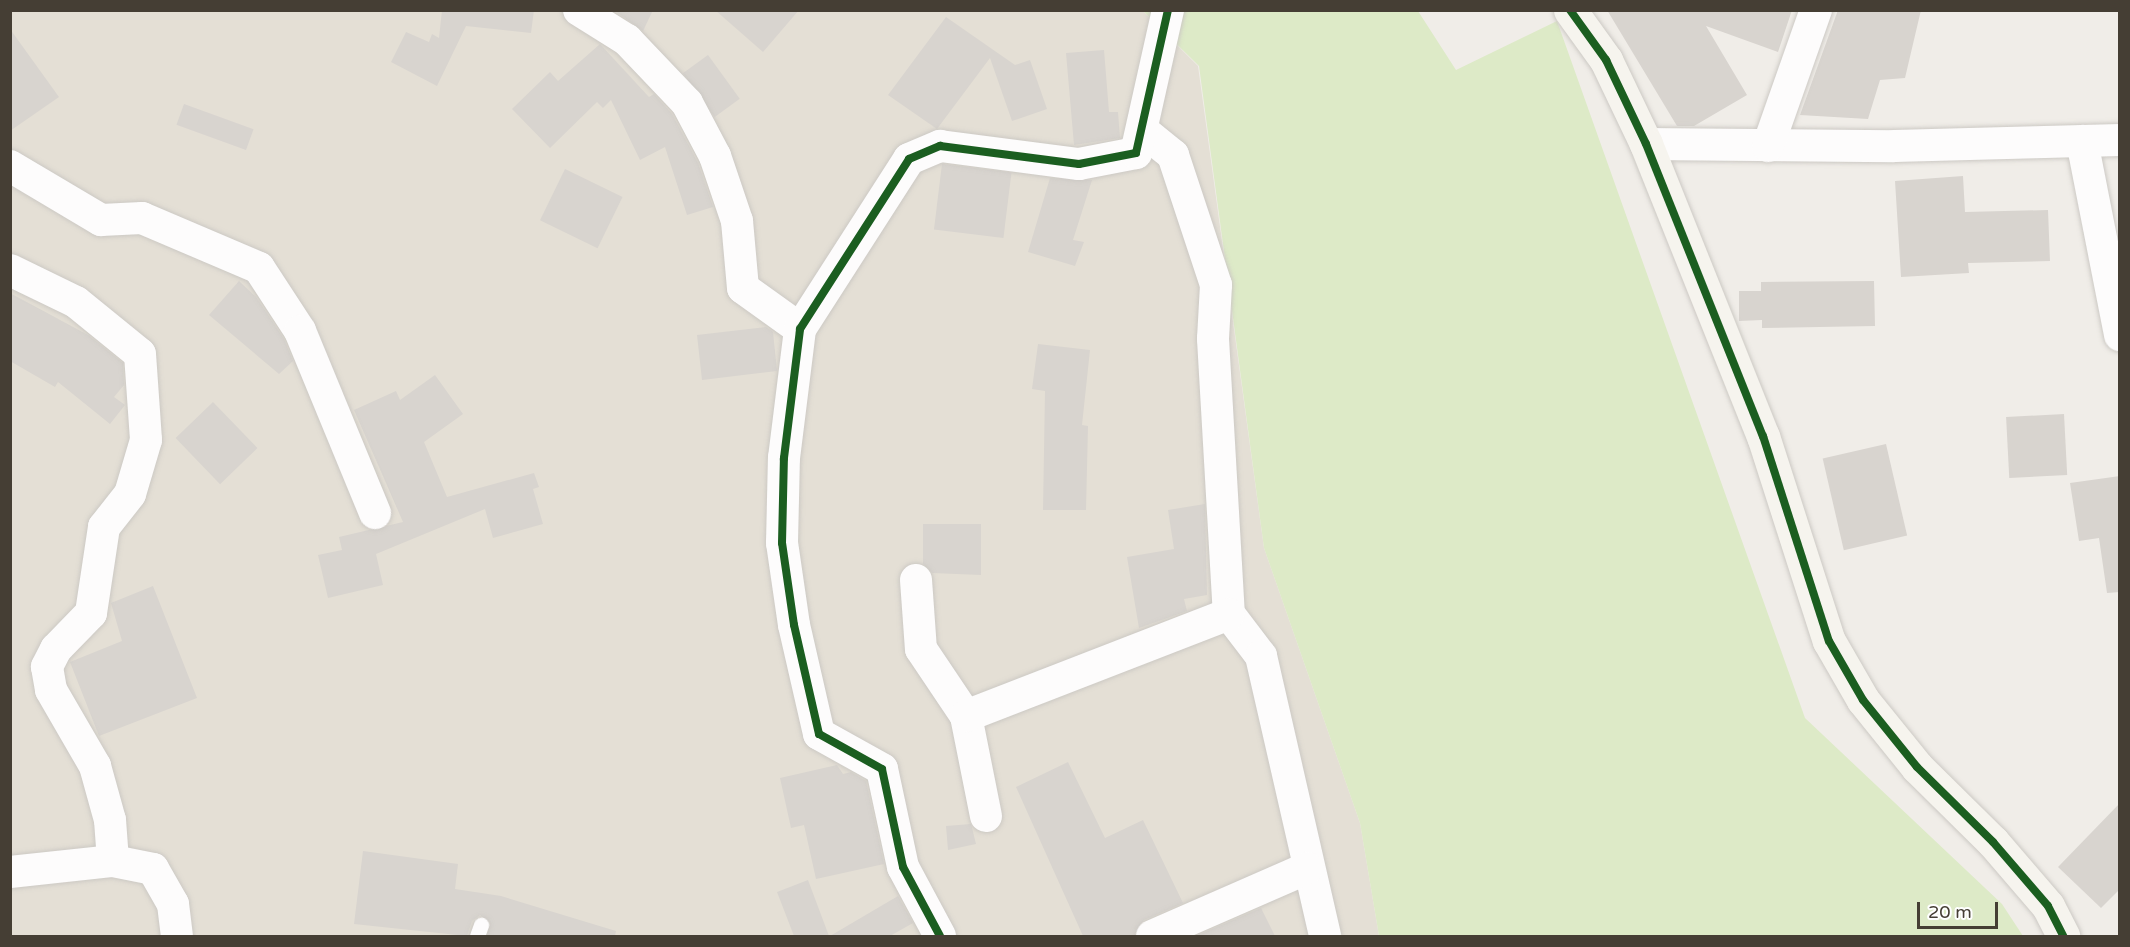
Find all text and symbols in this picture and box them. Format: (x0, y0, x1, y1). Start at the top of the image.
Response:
scale bar (1920, 890, 2001, 928)
text: 20 m (1928, 901, 1972, 923)

